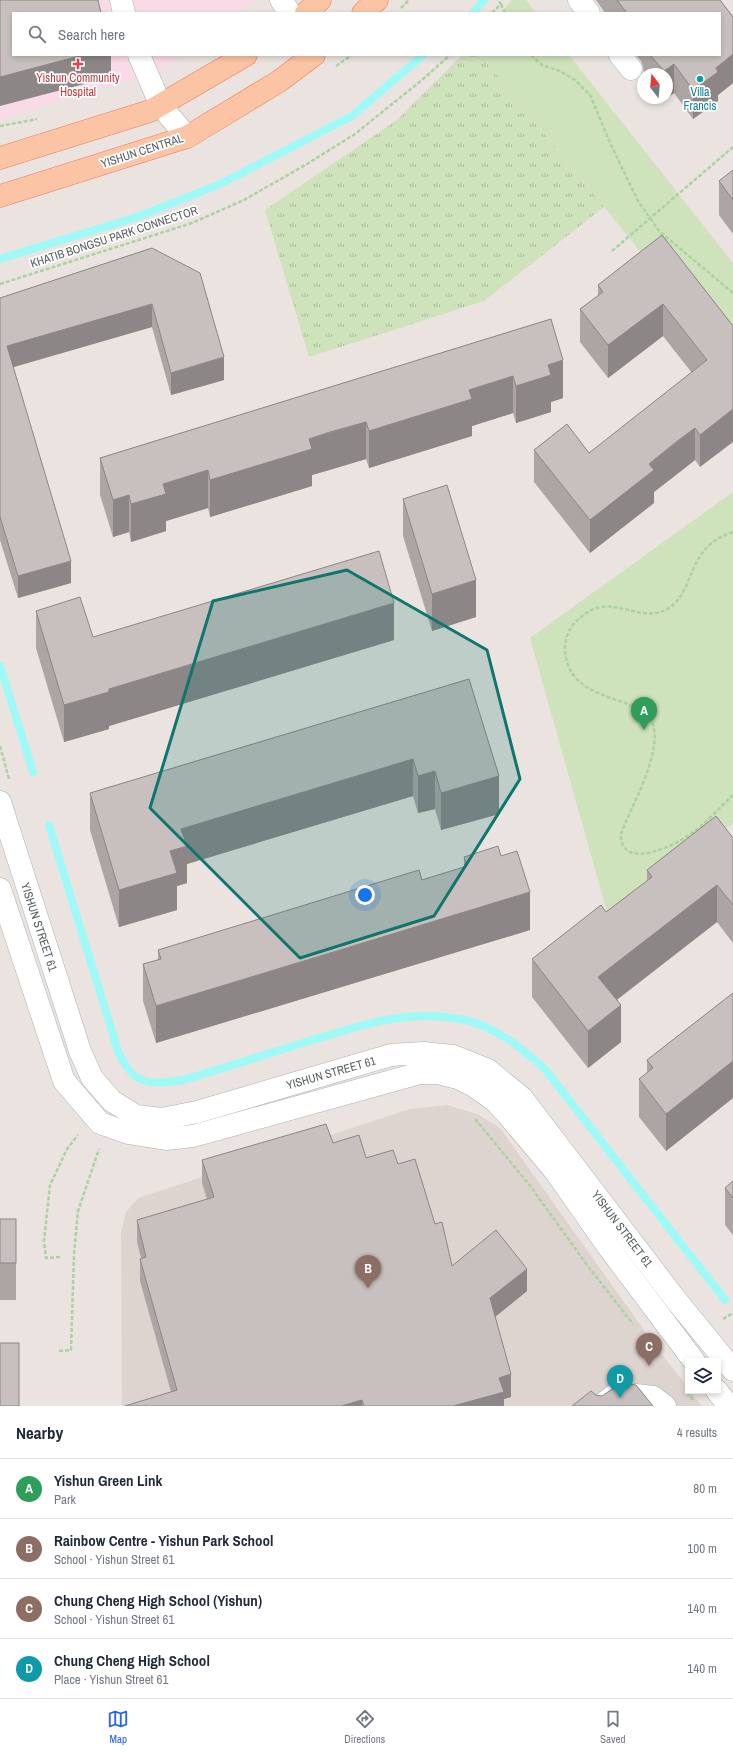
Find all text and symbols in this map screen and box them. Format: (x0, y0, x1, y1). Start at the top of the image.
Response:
search box (12, 12, 721, 56)
icon: search (26, 23, 48, 45)
text: Search here (58, 24, 125, 45)
marker: Yishun Community Hospital (72, 58, 84, 70)
north arrow (637, 68, 673, 104)
place label: Yishun Community Hospital (36, 70, 120, 100)
marker: Villa Francis (695, 74, 705, 84)
place label: Villa Francis (684, 84, 716, 114)
street label: YISHUN CENTRAL (99, 130, 186, 172)
street label: KHATIB BONGSU PARK CONNECTOR (28, 202, 200, 272)
pin: A (631, 697, 657, 730)
street label: YISHUN STREET 61 (17, 881, 61, 974)
your location (355, 885, 375, 905)
street label: YISHUN STREET 61 (284, 1052, 378, 1093)
street label: YISHUN STREET 61 (588, 1187, 656, 1271)
pin: B (355, 1255, 381, 1288)
pin: C (636, 1333, 662, 1366)
map controls (685, 1358, 721, 1394)
button: layers (685, 1358, 721, 1394)
pin: D (607, 1365, 633, 1398)
text: Nearby (16, 1421, 63, 1444)
text: 4 results (677, 1424, 717, 1441)
text: Yishun Green Link (54, 1470, 162, 1491)
text: A (25, 1480, 33, 1497)
text: 80 m (693, 1480, 717, 1497)
text: Park (54, 1491, 76, 1508)
text: Rainbow Centre - Yishun Park School (54, 1530, 273, 1551)
text: B (25, 1540, 33, 1557)
text: 100 m (687, 1540, 717, 1557)
text: School · Yishun Street 61 (54, 1551, 174, 1568)
text: Chung Cheng High School (Yishun) (54, 1590, 262, 1611)
text: C (25, 1600, 33, 1617)
text: 140 m (687, 1600, 717, 1617)
text: School · Yishun Street 61 (54, 1611, 174, 1628)
text: Chung Cheng High School (54, 1650, 210, 1671)
text: D (25, 1660, 33, 1677)
text: 140 m (687, 1660, 717, 1677)
text: Place · Yishun Street 61 (54, 1671, 168, 1688)
tab: Map (107, 1708, 129, 1746)
tab: Directions (344, 1708, 385, 1746)
tab: Saved (600, 1708, 626, 1746)

